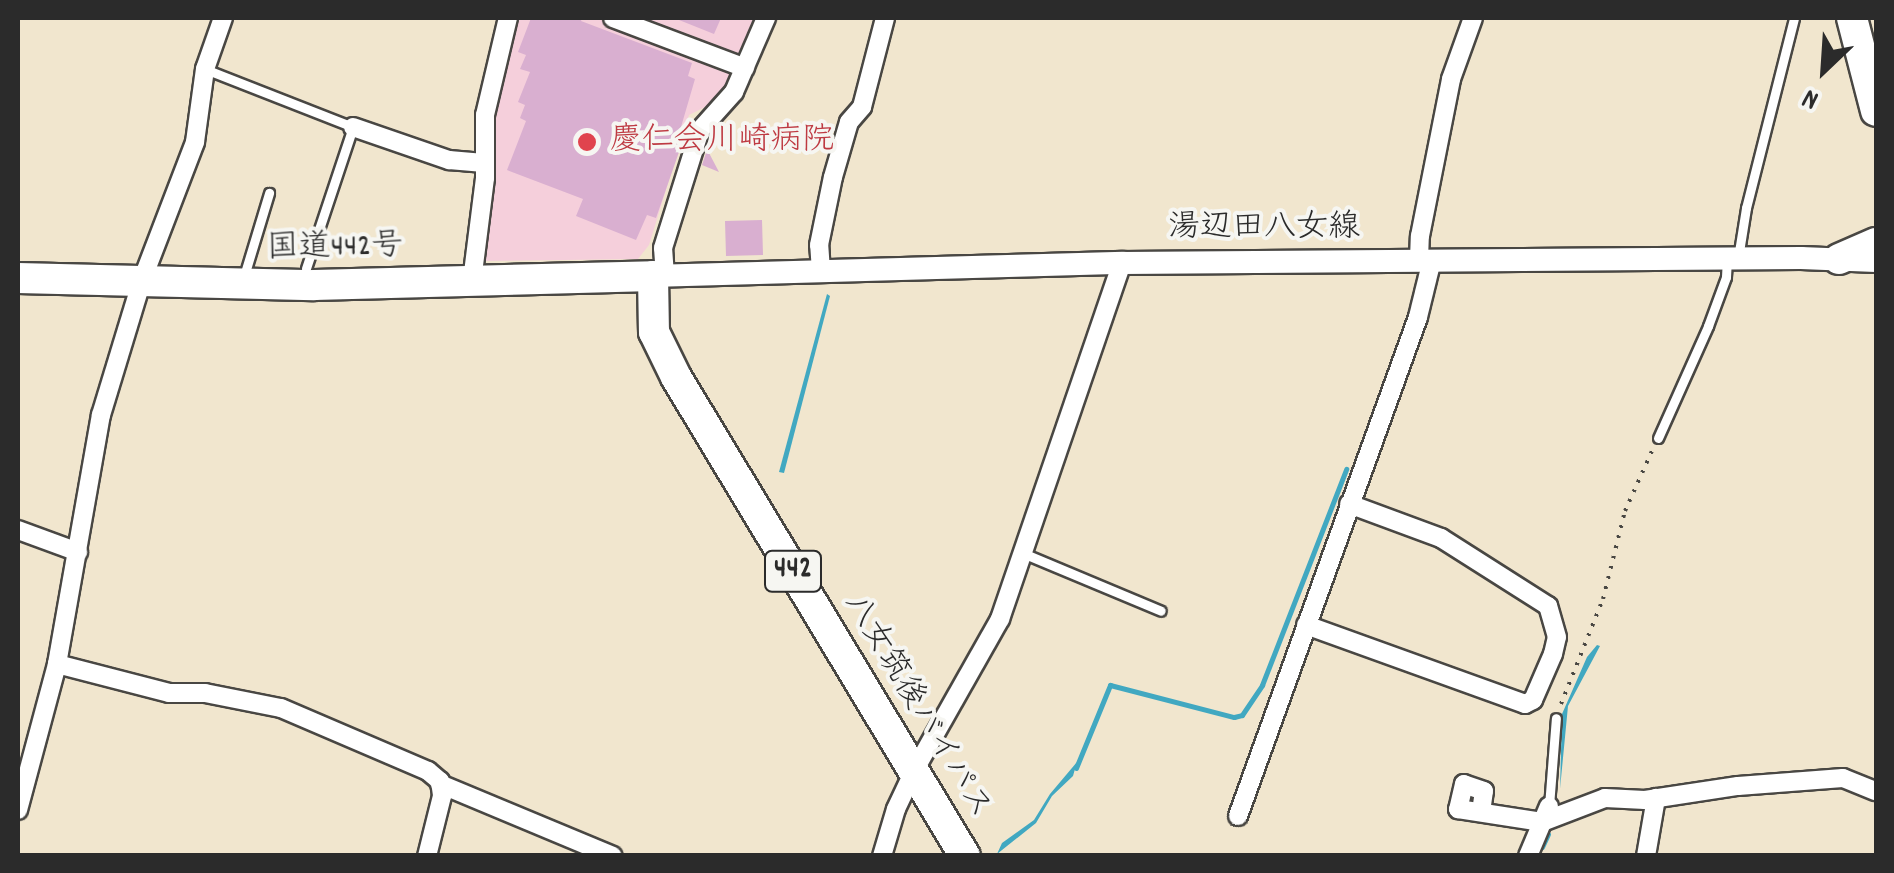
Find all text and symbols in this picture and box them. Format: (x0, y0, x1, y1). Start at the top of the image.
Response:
north arrow (1774, 20, 1874, 120)
text: N (1797, 76, 1826, 118)
place label: 慶仁会川崎病院 (610, 123, 834, 161)
marker: 慶仁会川崎病院 (574, 129, 600, 155)
street label: 湯辺田八女線 (1168, 210, 1360, 248)
street label: 国道442号 (266, 229, 404, 269)
road number: 442 (763, 546, 823, 596)
street label: 八女筑後バイパス (834, 587, 998, 827)

